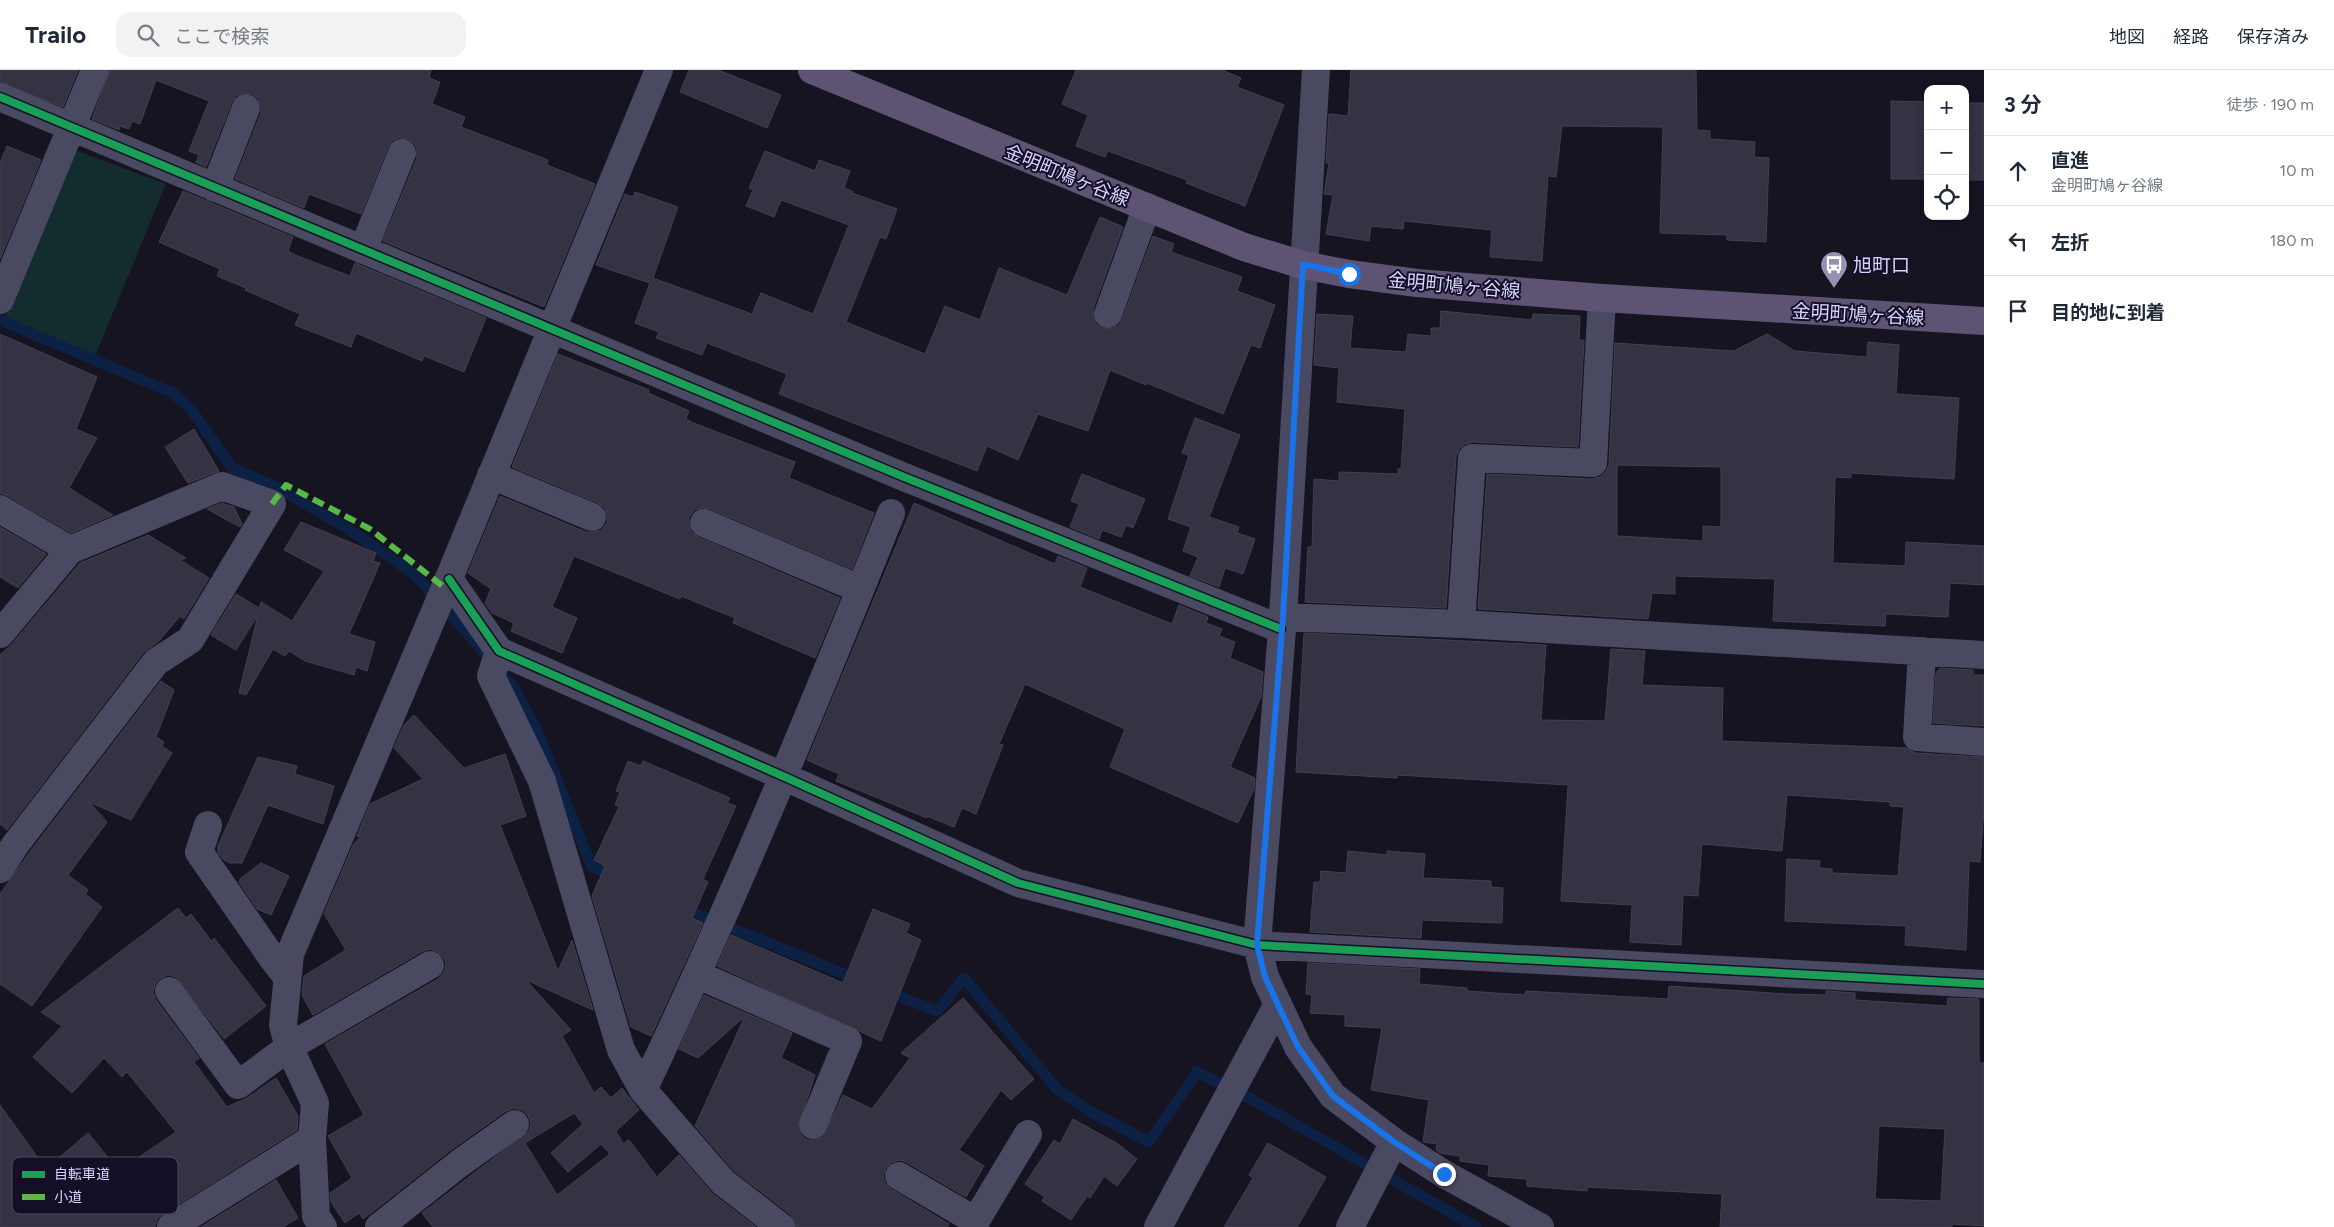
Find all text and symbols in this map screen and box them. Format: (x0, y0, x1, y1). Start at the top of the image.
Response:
search box (116, 12, 466, 57)
text: Trailo (25, 20, 86, 49)
icon: search (134, 21, 162, 49)
text: ここで検索 (174, 25, 269, 48)
text: 地図 (2109, 26, 2145, 48)
text: 経路 (2173, 26, 2209, 48)
text: 保存済み (2237, 26, 2309, 48)
map controls (1924, 85, 1969, 220)
button: + (1924, 85, 1969, 130)
text: 3 分 (2004, 92, 2042, 117)
text: 徒歩 · 190 m (2227, 95, 2314, 114)
button: − (1924, 130, 1969, 175)
street label: 金明町鳩ヶ谷線 (1001, 140, 1133, 211)
text: 直進 (2051, 149, 2089, 172)
icon: ahead (2004, 157, 2032, 185)
text: 10 m (2280, 161, 2314, 180)
button: locate (1924, 175, 1969, 220)
text: 金明町鳩ヶ谷線 (2051, 176, 2163, 195)
icon: left (2004, 227, 2032, 255)
text: 左折 (2051, 231, 2089, 254)
text: 180 m (2270, 231, 2314, 250)
bus stop icon: 旭町口 (1819, 250, 1849, 289)
place label: 旭町口 (1853, 254, 1910, 277)
route start (1338, 263, 1361, 286)
street label: 金明町鳩ヶ谷線 (1387, 268, 1521, 303)
icon: arrive (2004, 297, 2032, 325)
street label: 金明町鳩ヶ谷線 (1791, 300, 1925, 329)
text: 目的地に到着 (2051, 301, 2165, 324)
legend (12, 1157, 178, 1214)
route end (1433, 1163, 1456, 1186)
text: 自転車道 (54, 1166, 110, 1183)
text: 小道 (54, 1189, 82, 1206)

